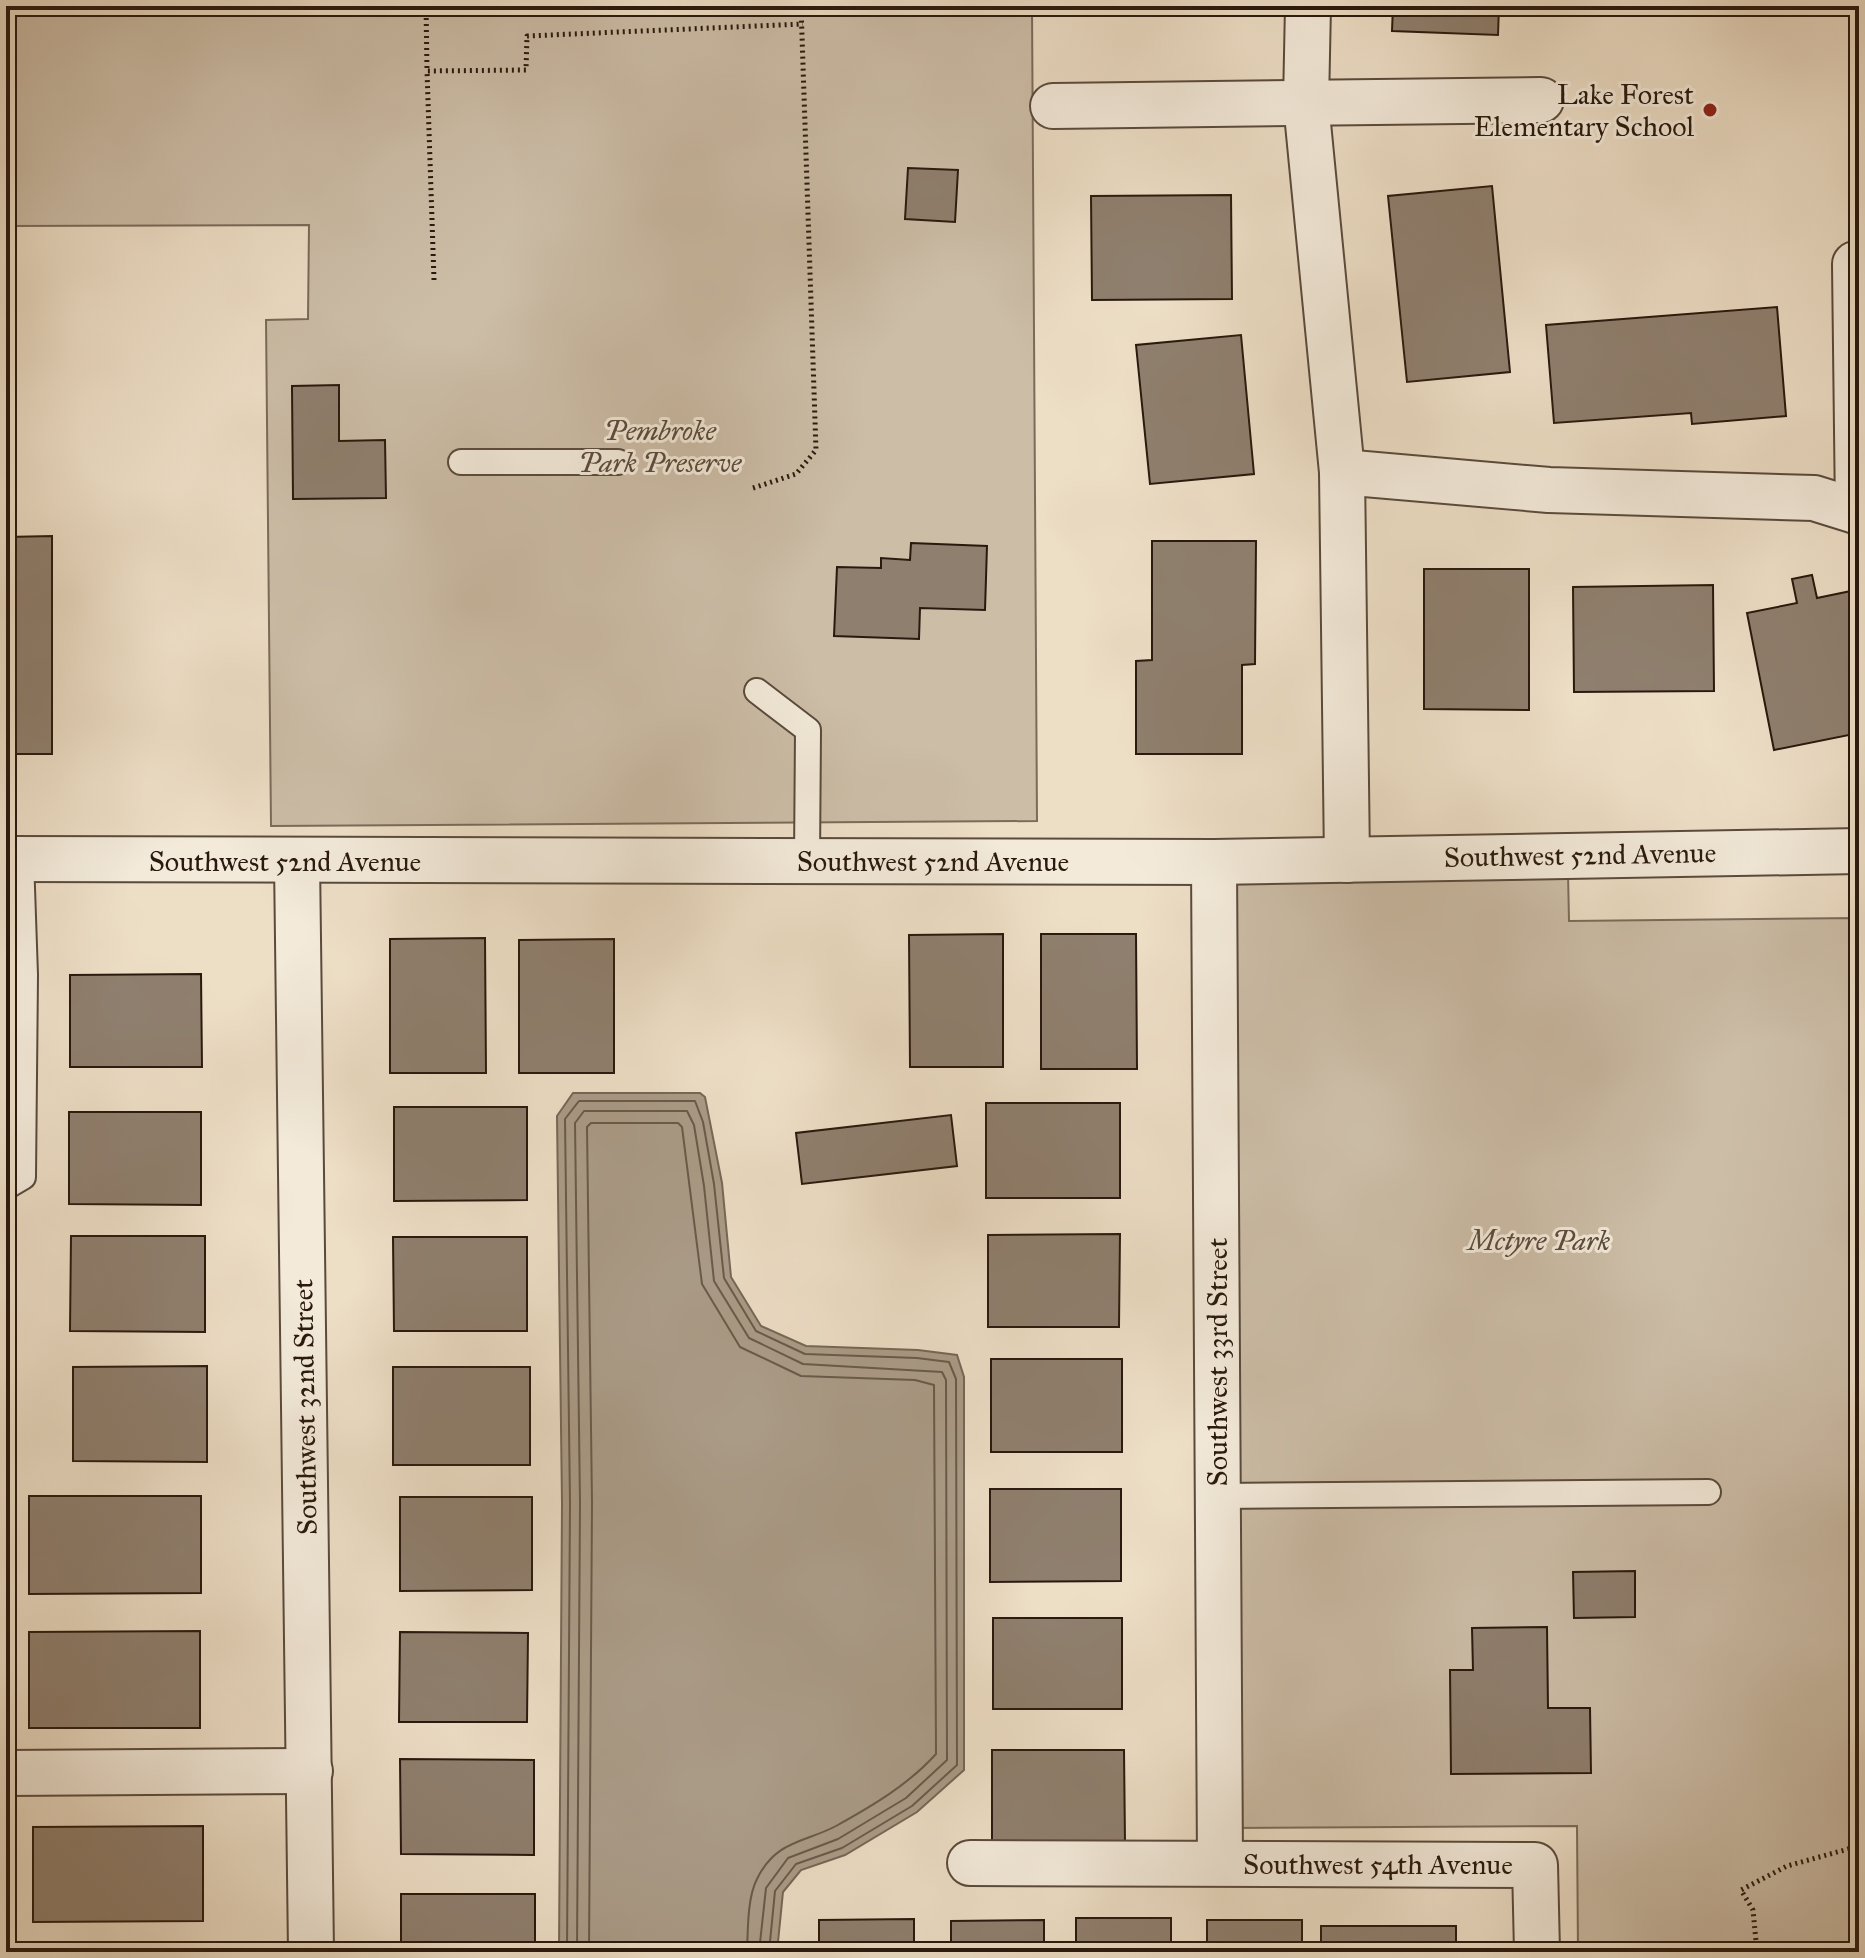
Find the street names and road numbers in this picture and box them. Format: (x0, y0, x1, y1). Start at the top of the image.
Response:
street label: Southwest 52nd Avenue (1443, 835, 1717, 875)
street label: Southwest 52nd Avenue (149, 844, 421, 879)
street label: Southwest 52nd Avenue (797, 844, 1069, 879)
street label: Southwest 33rd Street (1200, 1237, 1235, 1486)
street label: Southwest 32nd Street (285, 1279, 325, 1535)
street label: Southwest 54th Avenue (1243, 1847, 1513, 1882)

